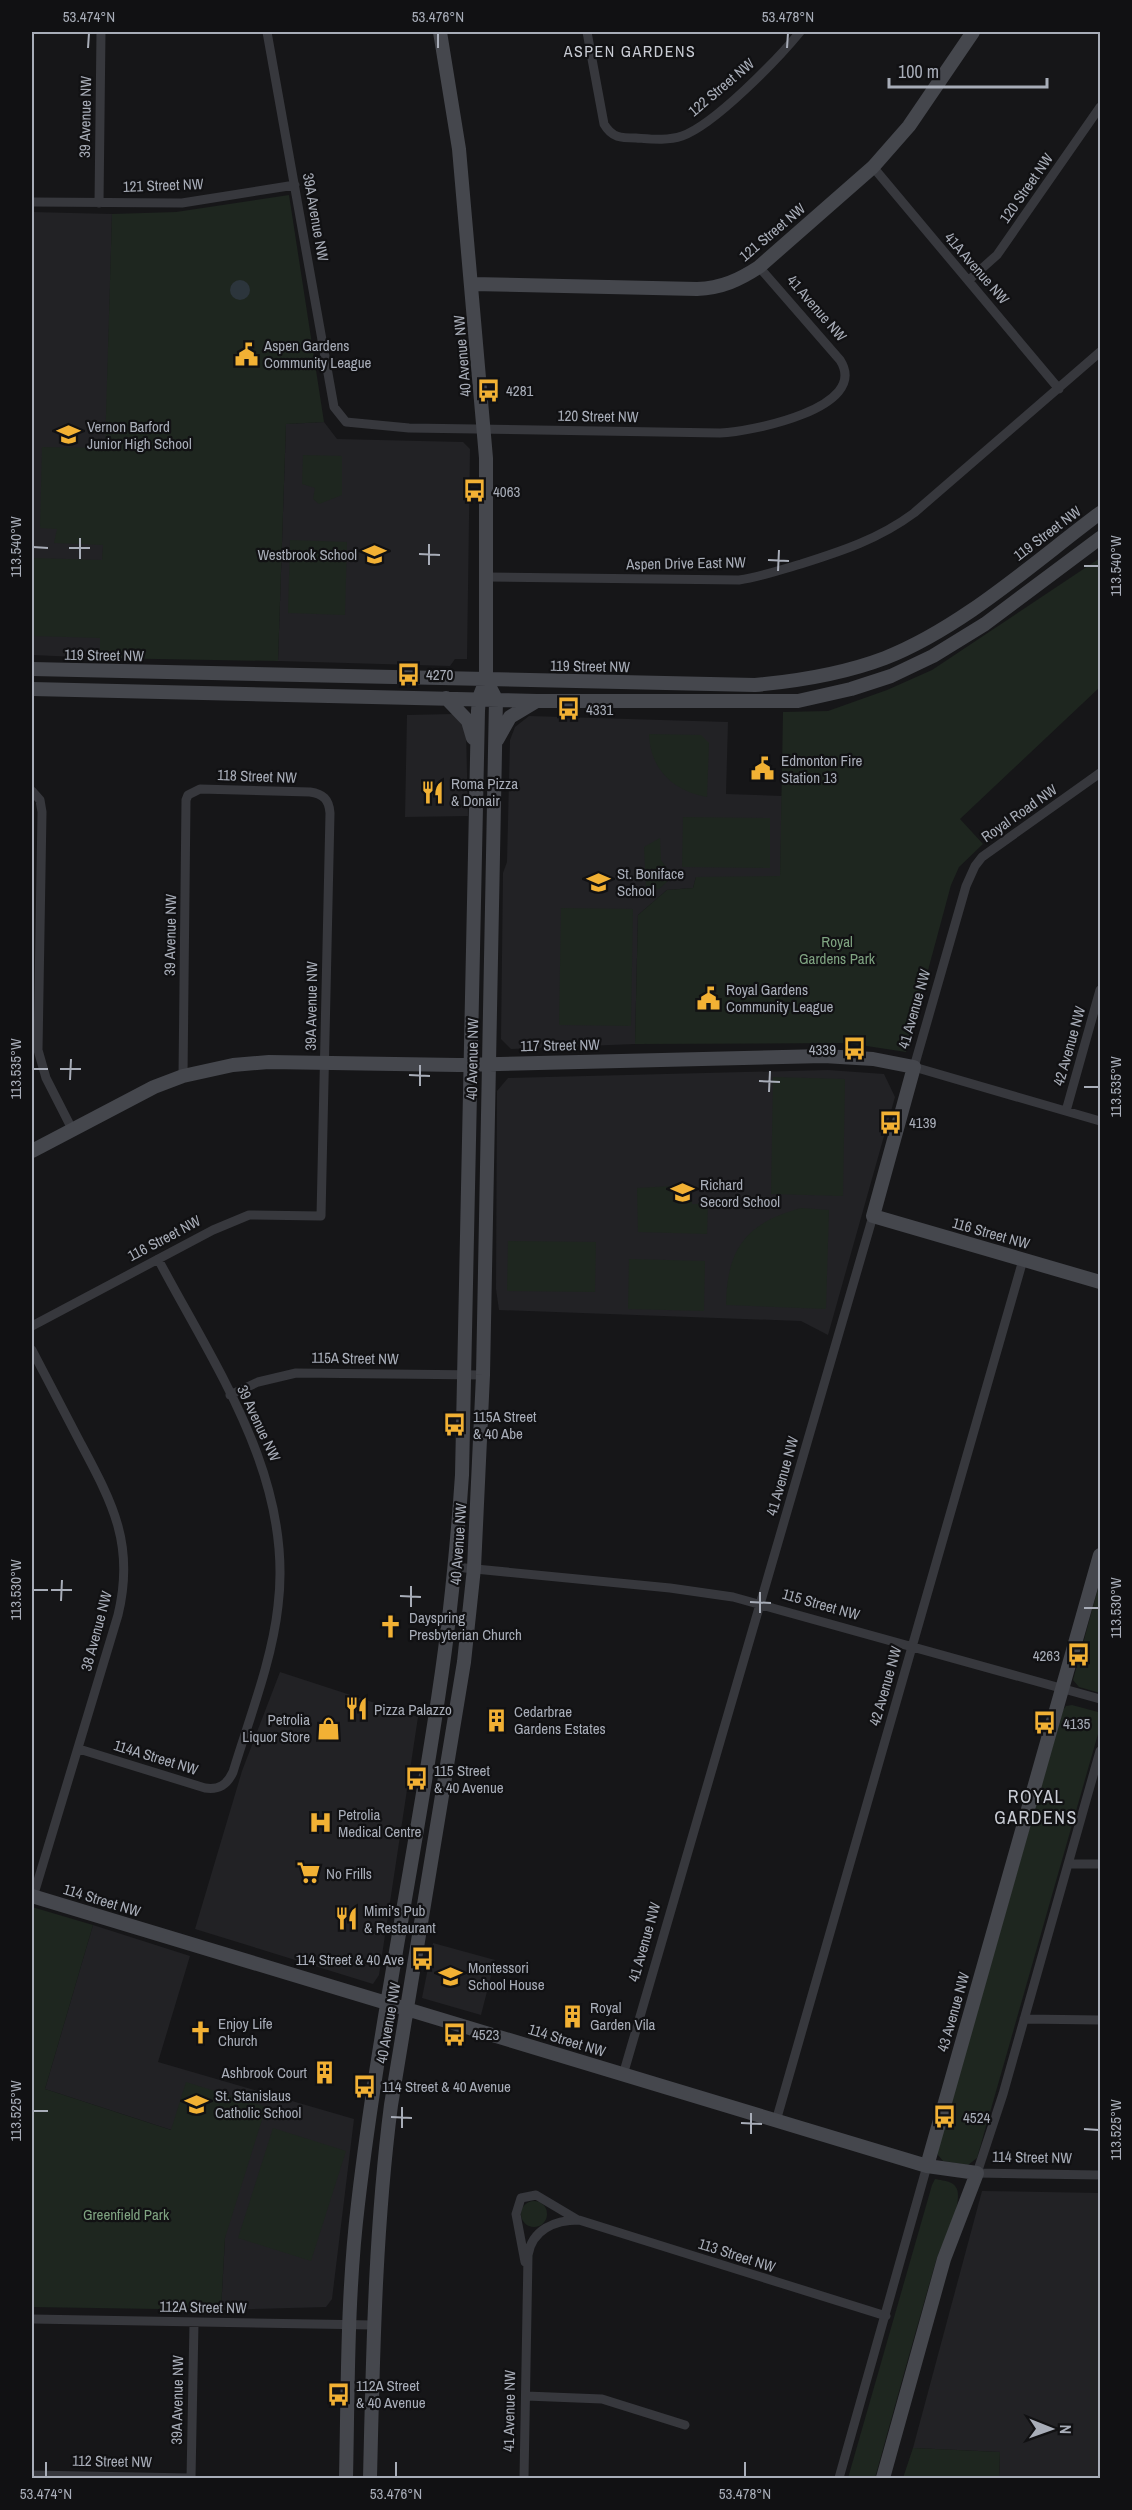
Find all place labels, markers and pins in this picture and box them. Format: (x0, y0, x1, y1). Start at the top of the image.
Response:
place label: Aspen Gardens Community League (263, 335, 372, 373)
public building icon: Aspen Gardens Community League (233, 341, 259, 367)
bus stop icon: 4281 (475, 377, 501, 403)
place label: 4281 (506, 380, 534, 401)
place label: Vernon Barford Junior High School (87, 416, 192, 454)
school or university icon: Vernon Barford Junior High School (56, 422, 82, 448)
bus stop icon: 4063 (462, 478, 488, 504)
place label: 4063 (493, 481, 521, 502)
school or university icon: Westbrook School (362, 541, 388, 567)
place label: Westbrook School (257, 544, 357, 565)
bus stop icon: 4270 (395, 661, 421, 687)
place label: 4270 (426, 664, 454, 685)
bus stop icon: 4331 (555, 696, 581, 722)
place label: 4331 (586, 699, 614, 720)
place label: Edmonton Fire Station 13 (781, 750, 863, 788)
public building icon: Edmonton Fire Station 13 (750, 756, 776, 782)
place label: Roma Pizza & Donair (451, 773, 518, 811)
restaurant icon: Roma Pizza & Donair (420, 779, 446, 805)
place label: St. Boniface School (617, 863, 684, 901)
school or university icon: St. Boniface School (586, 869, 612, 895)
place label: Royal Gardens Community League (726, 979, 834, 1017)
public building icon: Royal Gardens Community League (695, 985, 721, 1011)
bus stop icon: 4339 (841, 1036, 867, 1062)
place label: 4339 (809, 1039, 836, 1060)
bus stop icon: 4139 (878, 1109, 904, 1135)
place label: 4139 (909, 1112, 937, 1133)
place label: Richard Secord School (700, 1174, 780, 1212)
school or university icon: Richard Secord School (669, 1180, 695, 1206)
place label: 115A Street & 40 Abe (473, 1406, 537, 1444)
bus stop icon: 115A Street & 40 Abe (442, 1412, 468, 1438)
place label: Dayspring Presbyterian Church (409, 1607, 522, 1645)
church icon: Dayspring Presbyterian Church (378, 1613, 404, 1639)
bus stop icon: 4263 (1065, 1642, 1091, 1668)
place label: 4263 (1033, 1645, 1060, 1666)
restaurant icon: Pizza Palazzo (343, 1696, 369, 1722)
place label: Pizza Palazzo (374, 1699, 452, 1720)
place label: Cedarbrae Gardens Estates (514, 1701, 606, 1739)
building icon: Cedarbrae Gardens Estates (483, 1707, 509, 1733)
place label: Petrolia Liquor Store (242, 1709, 310, 1747)
bus stop icon: 4135 (1032, 1710, 1058, 1736)
place label: 4135 (1063, 1713, 1091, 1734)
shop icon: Petrolia Liquor Store (315, 1715, 341, 1741)
place label: 115 Street & 40 Avenue (434, 1760, 504, 1798)
bus stop icon: 115 Street & 40 Avenue (403, 1766, 429, 1792)
place label: Petrolia Medical Centre (338, 1804, 422, 1842)
hospital icon: Petrolia Medical Centre (307, 1810, 333, 1836)
supermarket icon: No Frills (295, 1860, 321, 1886)
place label: No Frills (326, 1863, 372, 1884)
place label: Mimi’s Pub & Restaurant (364, 1900, 436, 1938)
restaurant icon: Mimi’s Pub & Restaurant (333, 1906, 359, 1932)
bus stop icon: 114 Street & 40 Ave (409, 1946, 435, 1972)
place label: 114 Street & 40 Ave (296, 1949, 404, 1970)
place label: Montessori School House (468, 1957, 545, 1995)
school or university icon: Montessori School House (437, 1963, 463, 1989)
place label: Royal Garden Vila (590, 1997, 656, 2035)
building icon: Royal Garden Vila (559, 2003, 585, 2029)
place label: Enjoy Life Church (218, 2013, 273, 2051)
church icon: Enjoy Life Church (187, 2019, 213, 2045)
bus stop icon: 4523 (441, 2021, 467, 2047)
place label: 4523 (472, 2024, 500, 2045)
building icon: Ashbrook Court (312, 2059, 338, 2085)
place label: Ashbrook Court (221, 2062, 308, 2083)
bus stop icon: 114 Street & 40 Avenue (351, 2073, 377, 2099)
place label: 114 Street & 40 Avenue (382, 2076, 511, 2097)
place label: St. Stanislaus Catholic School (215, 2085, 301, 2123)
school or university icon: St. Stanislaus Catholic School (184, 2091, 210, 2117)
bus stop icon: 4524 (932, 2104, 958, 2130)
place label: 4524 (963, 2107, 991, 2128)
place label: 112A Street & 40 Avenue (356, 2375, 426, 2413)
bus stop icon: 112A Street & 40 Avenue (325, 2381, 351, 2407)

